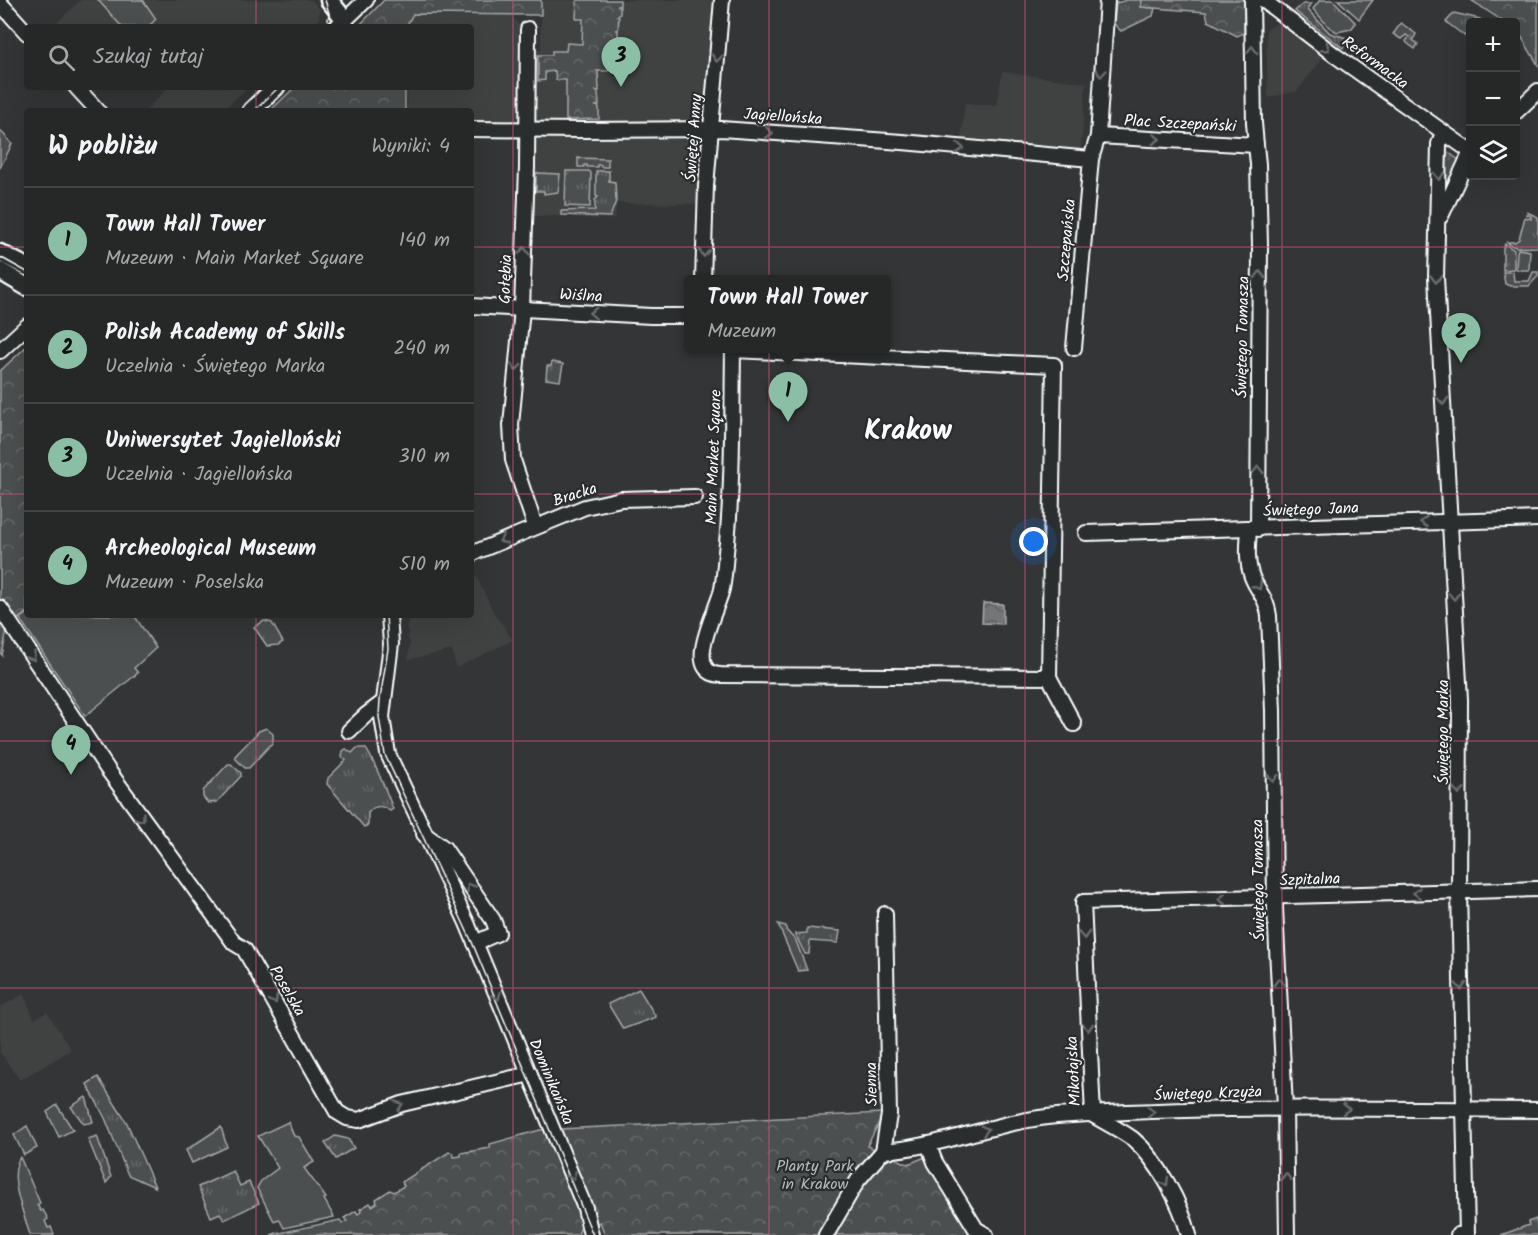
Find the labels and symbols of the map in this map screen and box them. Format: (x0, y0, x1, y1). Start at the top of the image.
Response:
street label: Reformacka (1336, 30, 1414, 96)
pin: 3 (602, 38, 640, 87)
one-way arrow (1319, 41, 1330, 52)
one-way arrow (1246, 45, 1259, 54)
one-way arrow (711, 54, 724, 63)
one-way arrow (1095, 68, 1108, 77)
street label: Świętej Anny (678, 93, 710, 183)
street label: Jagiellońska (743, 102, 823, 132)
street label: Plac Szczepański (1123, 109, 1238, 139)
one-way arrow (765, 126, 774, 139)
one-way arrow (1152, 132, 1161, 145)
one-way arrow (956, 141, 965, 154)
one-way arrow (1433, 171, 1445, 180)
street label: Szczepańska (1051, 198, 1083, 282)
one-way arrow (518, 246, 530, 255)
one-way arrow (697, 248, 710, 257)
street label: Gołębia (493, 254, 519, 304)
one-way arrow (1254, 271, 1266, 280)
one-way arrow (1430, 274, 1442, 283)
street label: Świętego Tomasza (1229, 276, 1257, 398)
street label: Wiślna (559, 282, 603, 310)
one-way arrow (588, 307, 597, 320)
pin: 2 (1442, 314, 1480, 363)
one-way arrow (510, 363, 523, 372)
pin: 1 (768, 372, 808, 422)
street label: Main Market Square (699, 389, 729, 525)
one-way arrow (1437, 397, 1450, 406)
district label: Krakow (864, 409, 953, 454)
one-way arrow (1252, 466, 1264, 475)
street label: Bracka (550, 476, 600, 514)
street label: Świętego Jana (1263, 496, 1359, 524)
one-way arrow (1420, 516, 1429, 529)
your location (1019, 527, 1048, 556)
one-way arrow (498, 533, 509, 545)
one-way arrow (1250, 580, 1262, 590)
one-way arrow (1448, 591, 1461, 600)
one-way arrow (25, 650, 36, 661)
street label: Świętego Marka (1431, 679, 1456, 785)
pin: 4 (52, 726, 90, 775)
one-way arrow (1267, 773, 1279, 782)
one-way arrow (1453, 786, 1465, 795)
one-way arrow (134, 811, 145, 822)
street label: Świętego Tomasza (1245, 819, 1273, 941)
street label: Szpitalna (1279, 866, 1341, 894)
one-way arrow (467, 882, 478, 893)
one-way arrow (1412, 887, 1421, 900)
one-way arrow (1217, 893, 1226, 905)
one-way arrow (1078, 931, 1091, 940)
street label: Poselska (262, 961, 312, 1021)
one-way arrow (1272, 977, 1285, 986)
one-way arrow (1455, 981, 1467, 990)
one-way arrow (490, 990, 502, 1001)
one-way arrow (266, 994, 278, 1004)
one-way arrow (1082, 1023, 1095, 1032)
street label: Dominikańska (522, 1035, 580, 1129)
street label: Mikołajska (1060, 1035, 1088, 1107)
street label: Sienna (859, 1062, 885, 1106)
street label: Świętego Krzyża (1153, 1080, 1263, 1108)
one-way arrow (393, 1100, 404, 1113)
one-way arrow (1342, 1102, 1351, 1115)
one-way arrow (1147, 1106, 1156, 1119)
one-way arrow (980, 1124, 990, 1137)
park label: Planty Park in Krakow (776, 1154, 854, 1197)
one-way arrow (565, 1170, 577, 1181)
one-way arrow (1280, 1172, 1293, 1181)
one-way arrow (1158, 1176, 1170, 1186)

